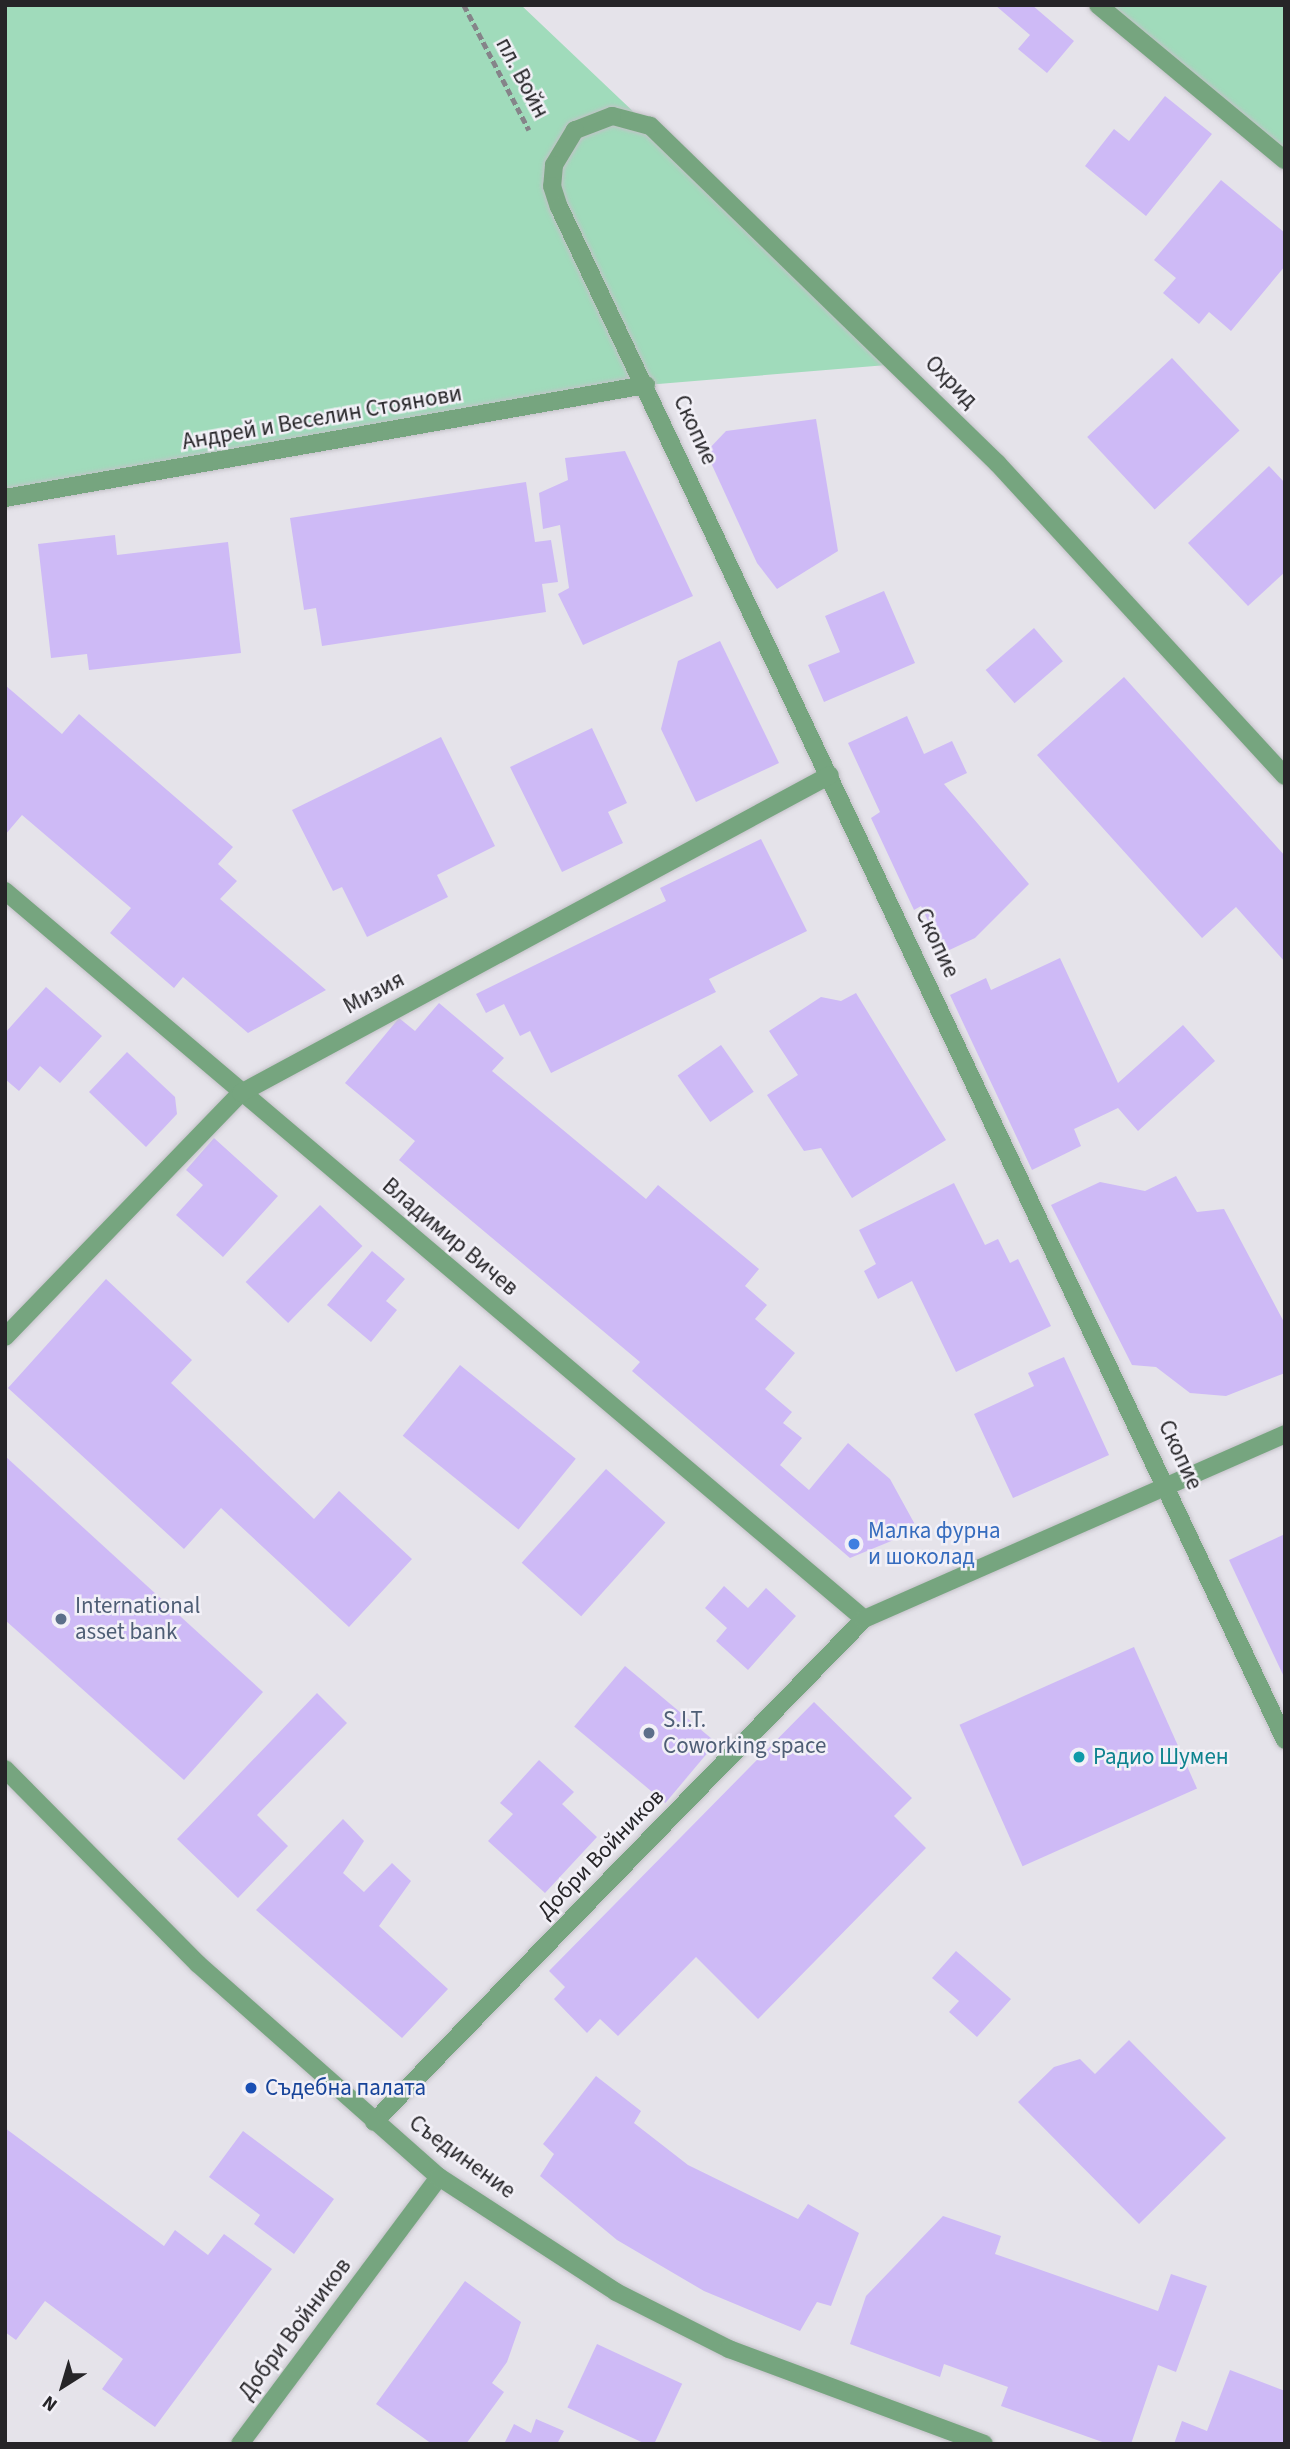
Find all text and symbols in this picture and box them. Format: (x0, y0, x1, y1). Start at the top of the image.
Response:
street label: пл. Войн (489, 33, 555, 123)
street label: Охрид (919, 350, 983, 414)
street label: Андрей и Веселин Стоянови (180, 380, 464, 456)
street label: Скопие (667, 391, 723, 469)
street label: Скопие (909, 904, 965, 982)
street label: Мизия (339, 966, 409, 1020)
street label: Владимир Вичев (376, 1172, 524, 1302)
street label: Скопие (1152, 1416, 1208, 1494)
place label: Малка фурна и шоколад (868, 1517, 1001, 1571)
marker: Малка фурна и шоколад (846, 1536, 862, 1552)
place label: International asset bank (75, 1592, 200, 1646)
marker: International asset bank (53, 1611, 69, 1627)
place label: S.I.T. Coworking space (663, 1706, 826, 1760)
marker: S.I.T. Coworking space (641, 1725, 657, 1741)
place label: Радио Шумен (1093, 1743, 1229, 1771)
marker: Радио Шумен (1071, 1749, 1087, 1765)
street label: Добри Войников (532, 1783, 670, 1925)
place label: Съдебна палата (265, 2074, 426, 2102)
marker: Съдебна палата (243, 2080, 259, 2096)
street label: Съединение (404, 2109, 520, 2205)
street label: Добри Войников (233, 2253, 357, 2405)
north arrow (28, 2351, 98, 2421)
text: N (37, 2389, 63, 2418)

